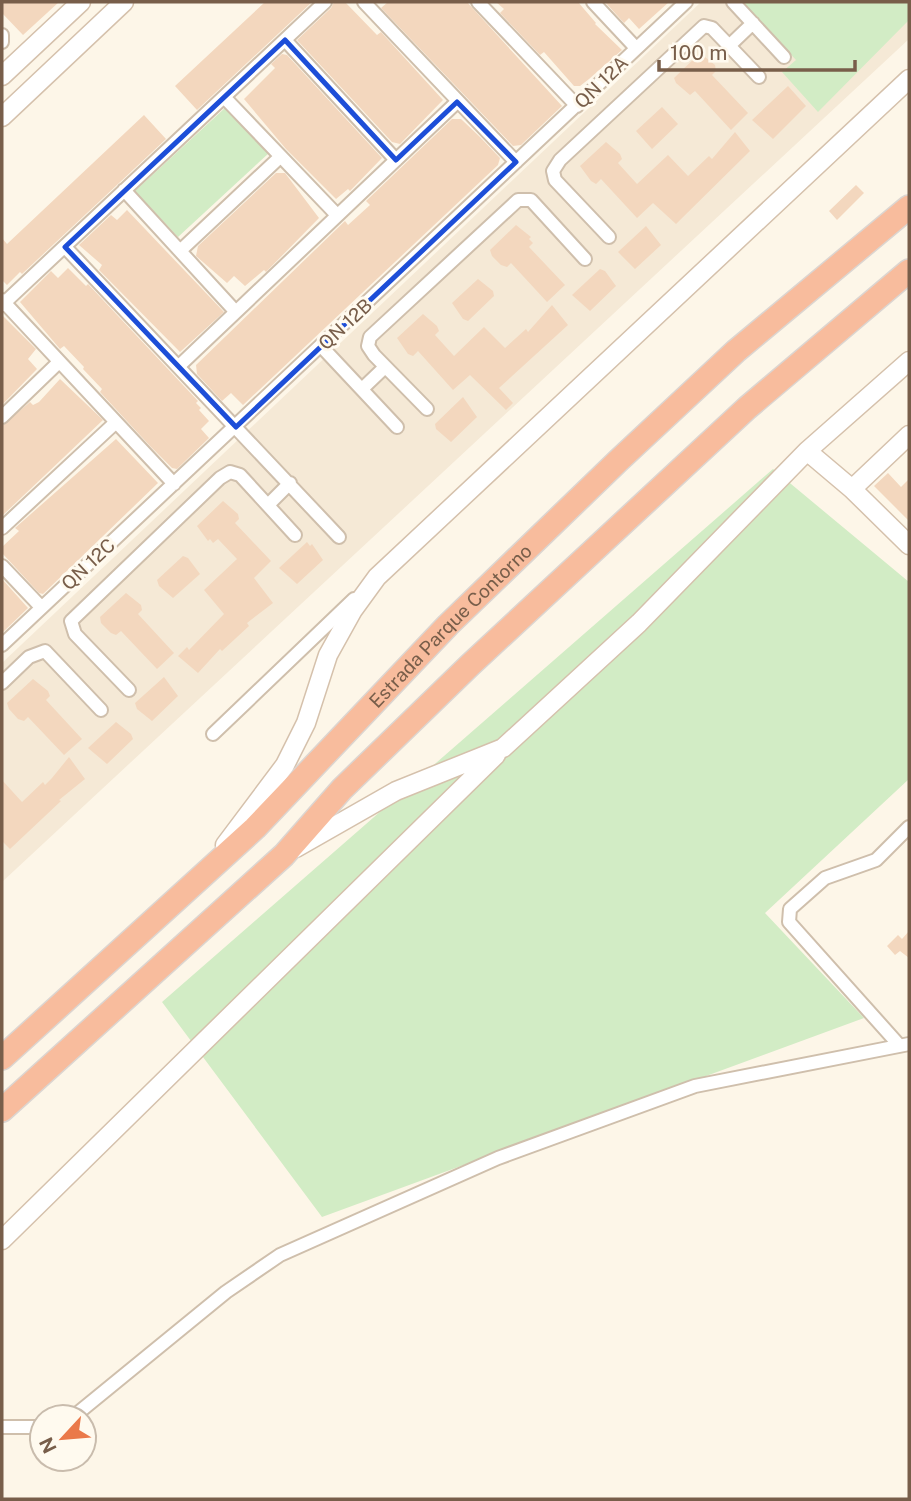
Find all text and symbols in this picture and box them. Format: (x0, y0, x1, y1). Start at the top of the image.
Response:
scale bar (659, 28, 855, 72)
text: 100 m (670, 40, 727, 65)
street label: QN 12A (570, 51, 632, 113)
street label: QN 12B (314, 294, 376, 354)
street label: QN 12C (57, 534, 119, 594)
street label: Estrada Parque Contorno (364, 540, 536, 712)
north arrow (28, 1403, 98, 1473)
text: N (35, 1434, 61, 1457)

